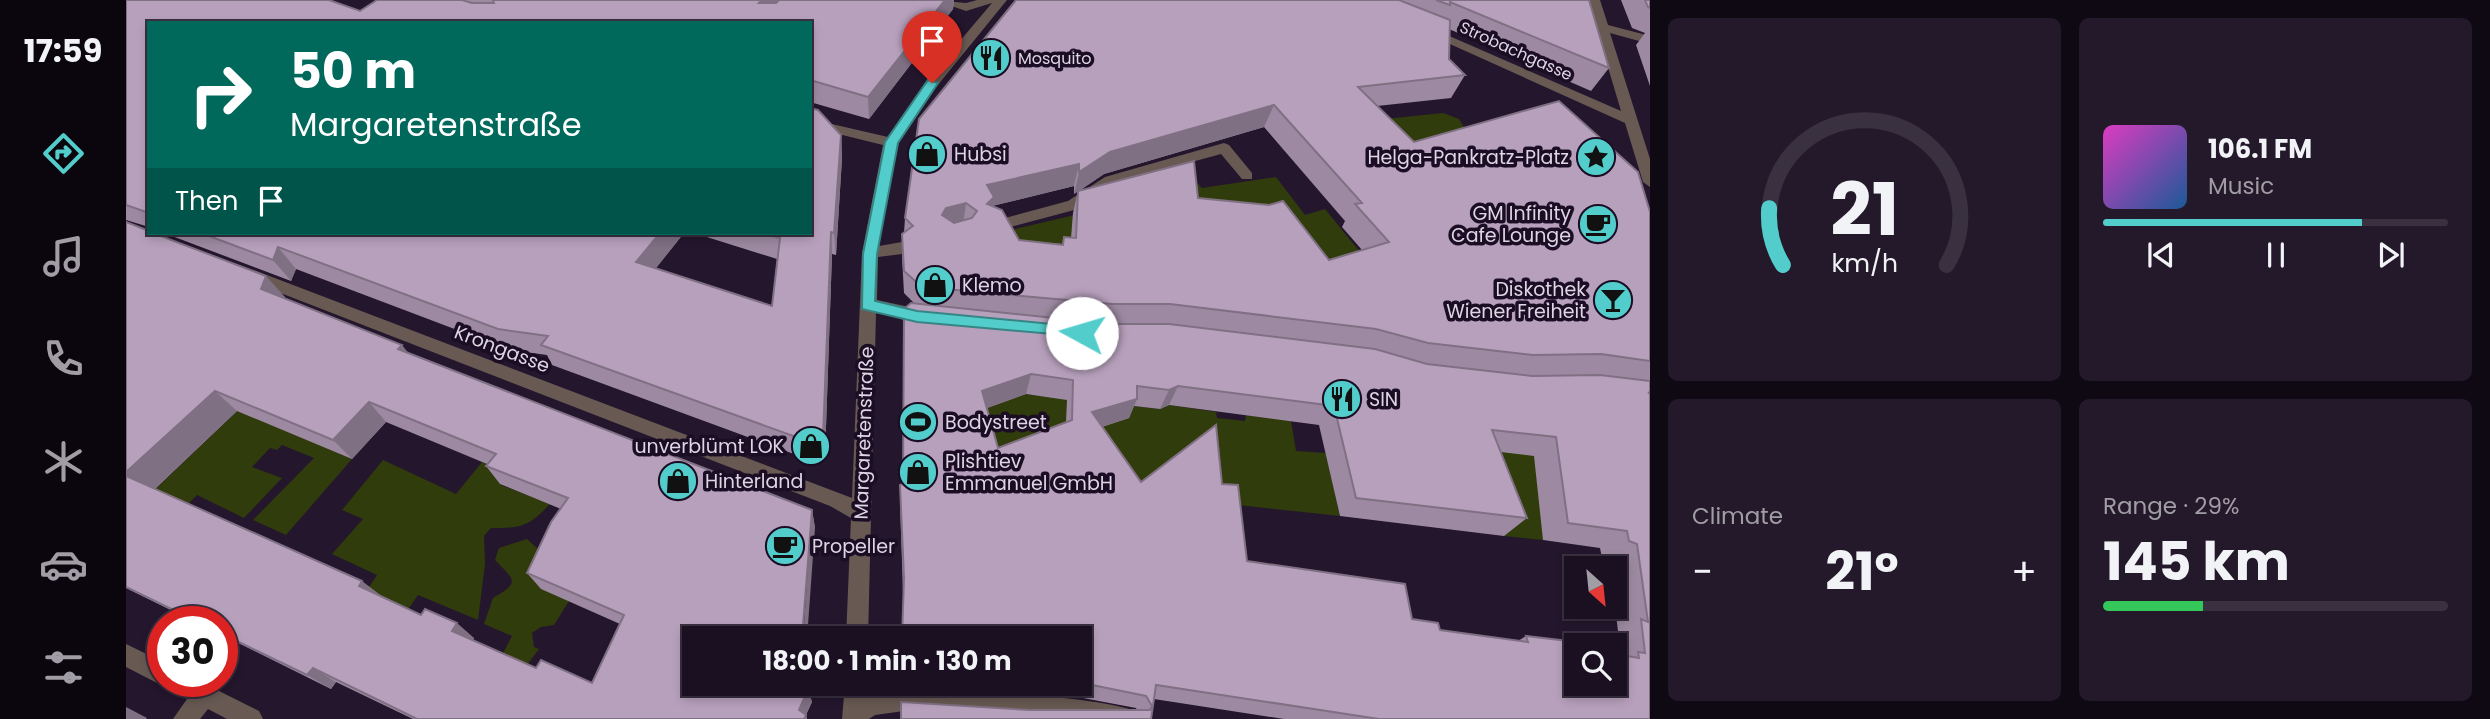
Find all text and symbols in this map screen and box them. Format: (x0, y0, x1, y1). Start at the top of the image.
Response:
pin (902, 11, 962, 83)
street label: Strobachgasse (1456, 16, 1576, 86)
icon: arrive (913, 22, 951, 60)
text: 17:59 (24, 28, 102, 73)
text: 50 m (290, 37, 416, 105)
restaurant icon: Mosquito (970, 37, 1012, 79)
place label: Mosquito (1018, 47, 1091, 70)
icon: right (175, 49, 266, 140)
text: Margaretenstraße (290, 102, 582, 147)
icon: directions (39, 129, 88, 178)
text: 106.1 FM (2208, 131, 2312, 167)
shop icon: Hubsi (906, 133, 948, 175)
place icon: Helga-Pankratz-Platz (1575, 136, 1617, 178)
place label: Hubsi (954, 141, 1007, 168)
place label: Helga-Pankratz-Platz (1367, 144, 1569, 171)
text: 21 (1830, 160, 1899, 261)
text: Music (2208, 170, 2274, 202)
icon: arrive (252, 182, 290, 220)
text: Then (175, 183, 238, 219)
place label: GM Infinity Cafe Lounge (1451, 200, 1571, 249)
cafe icon: GM Infinity Cafe Lounge (1577, 203, 1619, 245)
icon: music (39, 232, 88, 281)
icon: previous (2142, 236, 2180, 274)
icon: pause (2257, 236, 2295, 274)
icon: next (2372, 236, 2410, 274)
text: km/h (1831, 246, 1898, 281)
shop icon: Klemo (914, 264, 956, 306)
place label: Klemo (962, 272, 1022, 299)
place label: Diskothek Wiener Freiheit (1446, 276, 1586, 325)
bar icon: Diskothek Wiener Freiheit (1592, 279, 1634, 321)
position arrow (1045, 296, 1119, 370)
street label: Krongasse (450, 318, 554, 380)
icon: phone (39, 334, 88, 383)
street label: Margaretenstraße (847, 346, 881, 520)
restaurant icon: SIN (1321, 378, 1363, 420)
place label: SIN (1369, 386, 1398, 413)
sports icon: Bodystreet (897, 401, 939, 443)
place label: Bodystreet (945, 409, 1047, 436)
shop icon: unverblümt LOK (790, 425, 832, 467)
place label: unverblümt LOK (634, 433, 784, 460)
icon: climate (39, 437, 88, 486)
place label: Plishtiev Emmanuel GmbH (945, 448, 1113, 497)
shop icon: Plishtiev Emmanuel GmbH (897, 451, 939, 493)
shop icon: Hinterland (657, 460, 699, 502)
place label: Hinterland (705, 468, 803, 495)
text: Range · 29% (2103, 490, 2239, 522)
text: Climate (1692, 500, 1783, 532)
cafe icon: Propeller (764, 525, 806, 567)
text: 145 km (2103, 525, 2290, 598)
place label: Propeller (812, 533, 895, 560)
text: 21° (1825, 535, 1899, 608)
icon: car (39, 540, 88, 589)
text: − (1692, 545, 1713, 598)
text: + (2011, 545, 2037, 598)
north arrow (1564, 556, 1628, 620)
map controls (1564, 556, 1627, 696)
speed limit sign: 30 (147, 606, 238, 697)
button: search (1564, 633, 1627, 696)
icon: filters (39, 643, 88, 692)
text: 18:00 · 1 min · 130 m (762, 643, 1012, 679)

